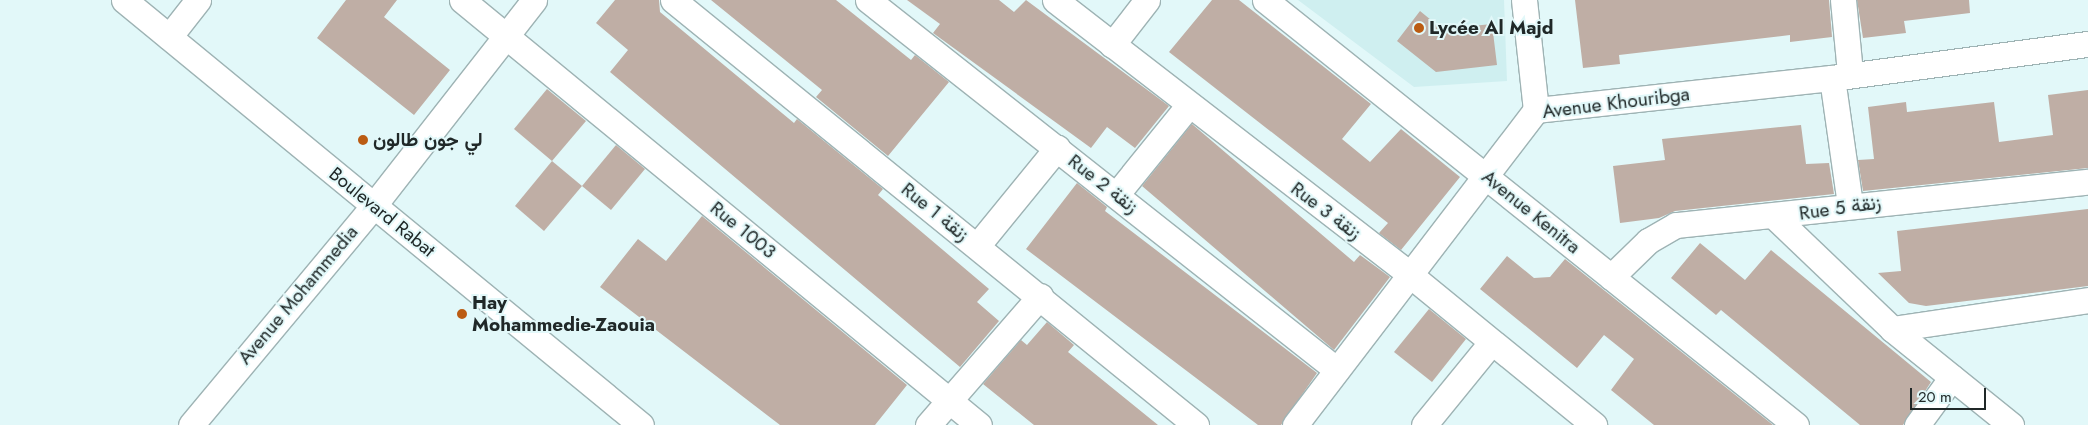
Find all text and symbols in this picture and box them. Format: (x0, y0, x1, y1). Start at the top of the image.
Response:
place label: Lycée Al Majd (1429, 17, 1553, 39)
marker: Lycée Al Majd (1413, 22, 1425, 34)
street label: Avenue Khouribga (1541, 83, 1691, 123)
place label: لي جون طالون (373, 129, 483, 151)
marker: لي جون طالون (357, 134, 369, 146)
street label: Rue 2 زنقة (1063, 150, 1143, 218)
street label: Boulevard Rabat (324, 162, 440, 262)
street label: Avenue Kenitra (1477, 165, 1585, 259)
street label: Rue 3 زنقة (1286, 177, 1366, 245)
street label: Rue 1 زنقة (897, 178, 973, 246)
street label: Rue 5 زنقة (1798, 191, 1882, 225)
street label: Rue 1003 (706, 197, 780, 263)
street label: Avenue Mohammedia (233, 221, 363, 369)
place label: Hay Mohammedie-Zaouia (472, 292, 655, 336)
marker: Hay Mohammedie-Zaouia (456, 308, 468, 320)
scale bar (1913, 378, 1989, 410)
text: 20 m (1918, 386, 1952, 408)

